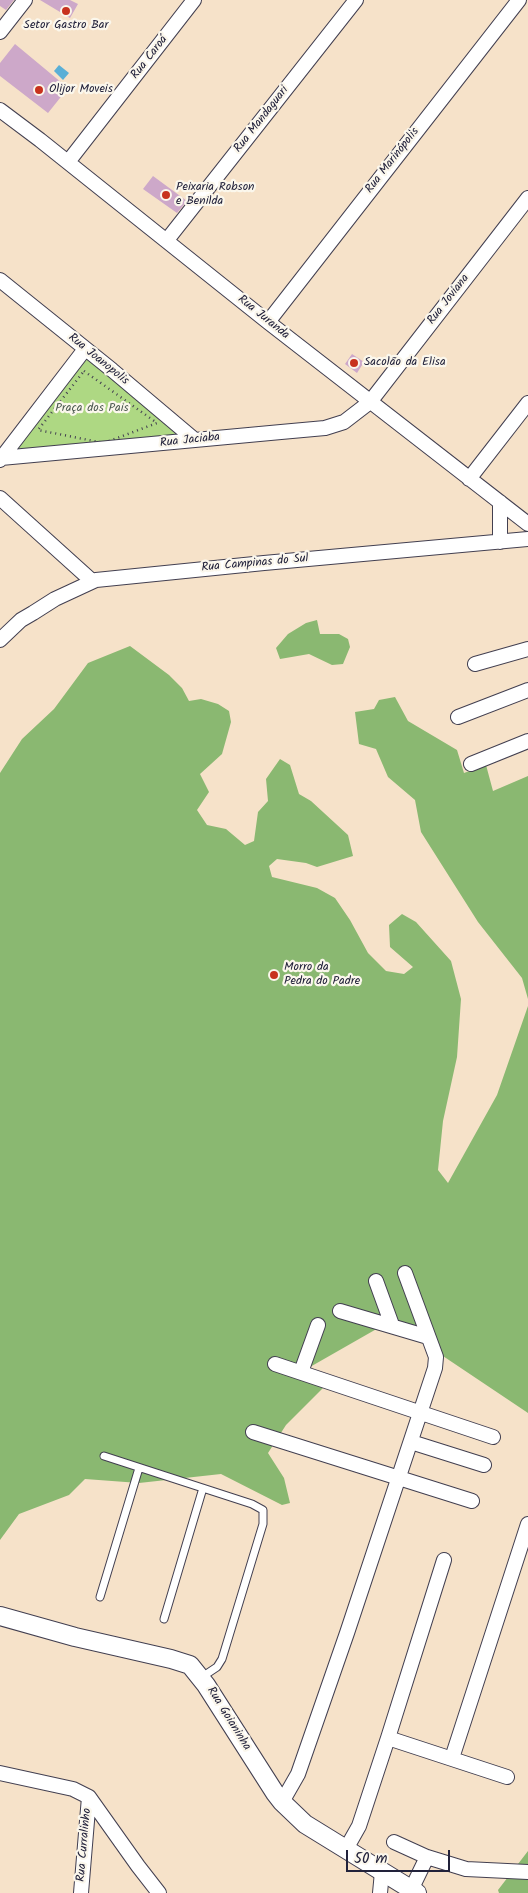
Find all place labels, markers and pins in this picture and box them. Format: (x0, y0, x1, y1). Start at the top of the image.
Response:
marker: Setor Gastro Bar (60, 5, 72, 17)
place label: Setor Gastro Bar (24, 19, 108, 33)
place label: Olijor Moveis (49, 83, 113, 97)
marker: Olijor Moveis (33, 84, 45, 96)
place label: Peixaria Robson e Benilda (176, 181, 254, 209)
marker: Peixaria Robson e Benilda (160, 189, 172, 201)
place label: Sacolão da Elisa (364, 356, 446, 370)
marker: Sacolão da Elisa (348, 357, 360, 369)
place label: Morro da Pedra do Padre (284, 961, 360, 989)
marker: Morro da Pedra do Padre (268, 969, 280, 981)

